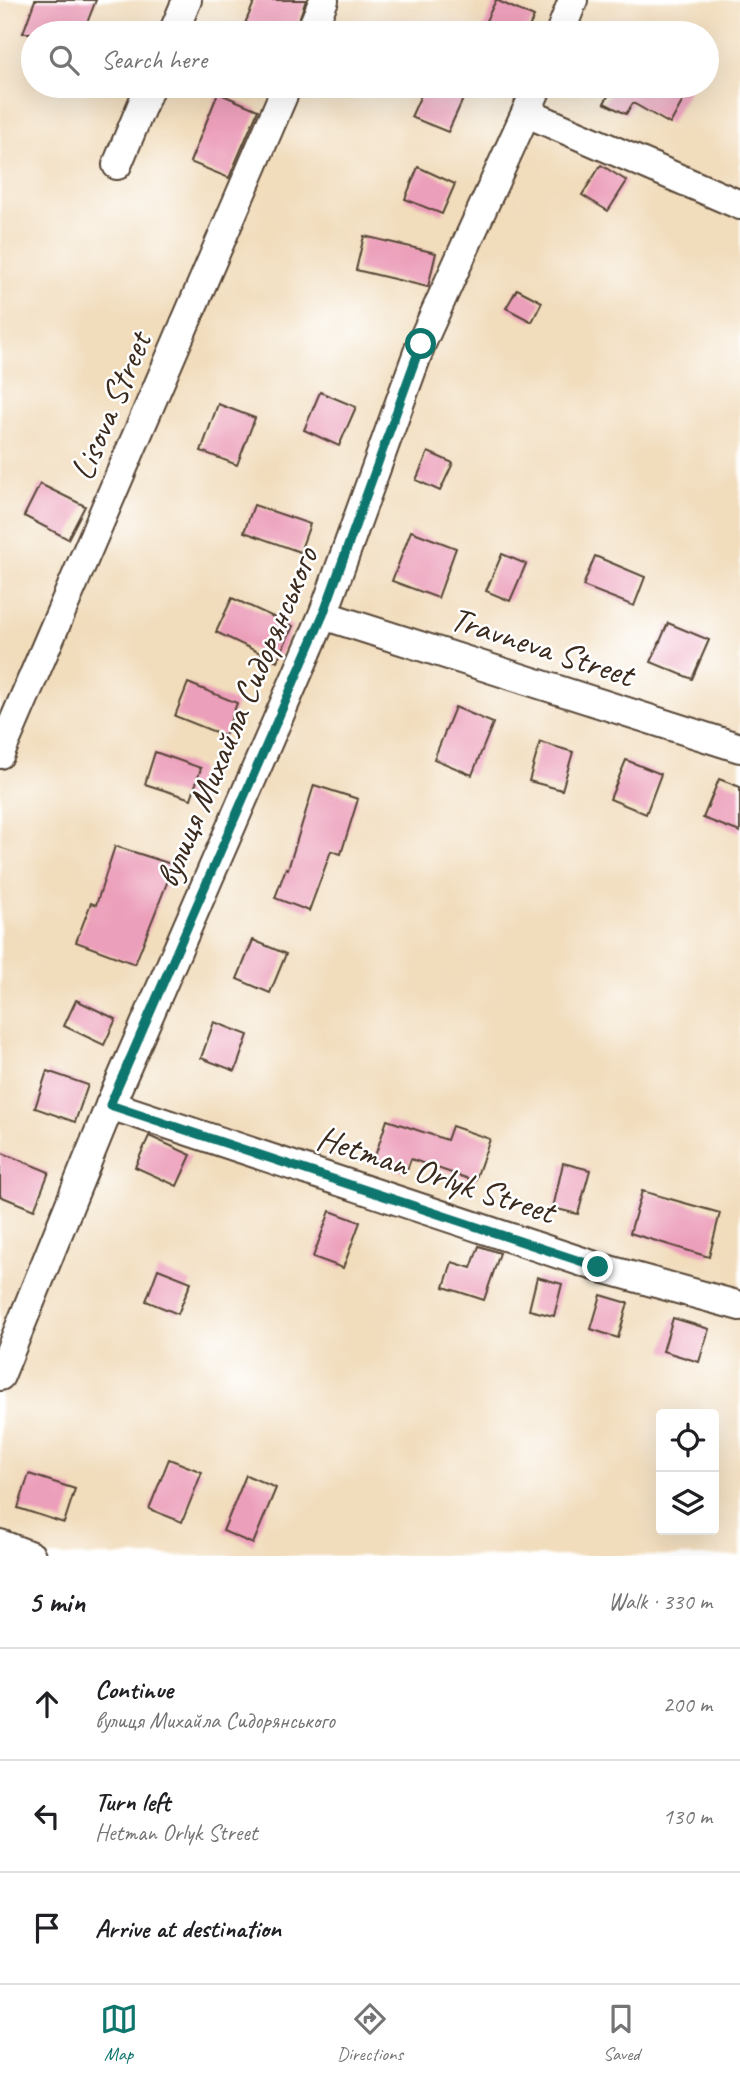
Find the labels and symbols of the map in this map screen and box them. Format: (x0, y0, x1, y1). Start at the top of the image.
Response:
street label: Lisova Street (59, 322, 163, 487)
route start (405, 328, 436, 359)
street label: вулиця Михайла Сидорянського (144, 539, 329, 894)
street label: Travneva Street (445, 596, 642, 698)
street label: Hetman Orlyk Street (311, 1115, 563, 1235)
route end (582, 1251, 613, 1282)

